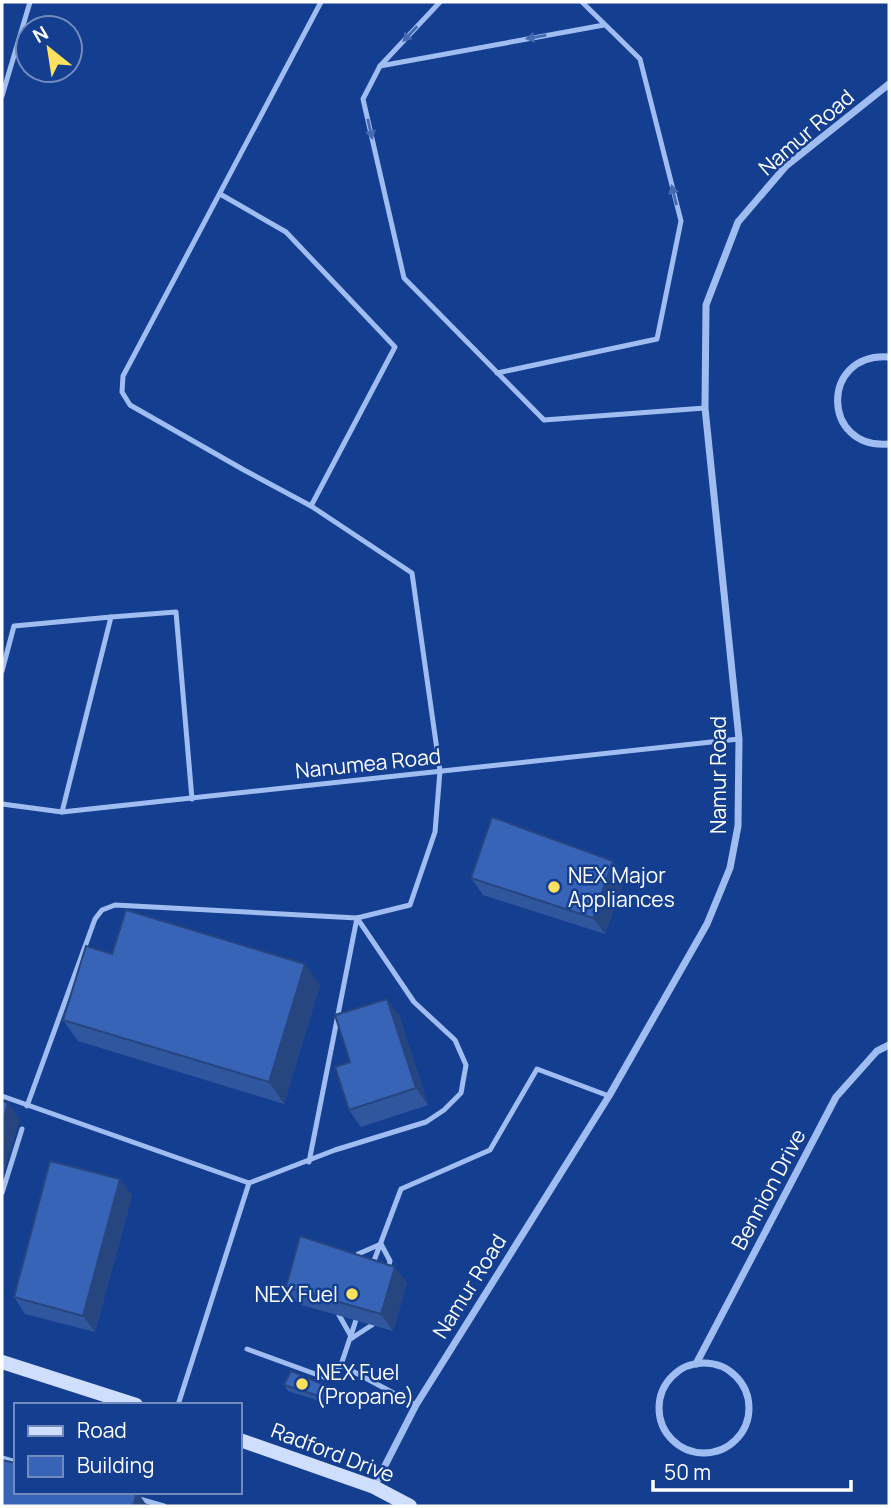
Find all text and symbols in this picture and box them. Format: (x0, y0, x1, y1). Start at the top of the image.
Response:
north arrow (14, 14, 84, 84)
text: N (28, 20, 53, 49)
one-way arrow (402, 25, 418, 43)
one-way arrow (525, 32, 547, 43)
street label: Namur Road (752, 83, 860, 181)
one-way arrow (365, 119, 376, 141)
one-way arrow (668, 184, 679, 206)
street label: Namur Road (704, 716, 732, 834)
street label: Nanumea Road (294, 741, 442, 785)
place label: NEX Major Appliances (568, 861, 675, 913)
marker: NEX Major Appliances (546, 879, 562, 895)
street label: Bennion Drive (724, 1124, 812, 1254)
street label: Namur Road (426, 1229, 512, 1343)
place label: NEX Fuel (255, 1280, 338, 1308)
marker: NEX Fuel (344, 1286, 360, 1302)
place label: NEX Fuel (Propane) (316, 1358, 414, 1410)
marker: NEX Fuel (Propane) (294, 1376, 310, 1392)
legend (14, 1403, 242, 1494)
text: Road (77, 1416, 127, 1444)
street label: Radford Drive (267, 1416, 399, 1488)
scale bar (653, 1448, 851, 1492)
text: Building (77, 1451, 154, 1479)
text: 50 m (664, 1458, 711, 1486)

